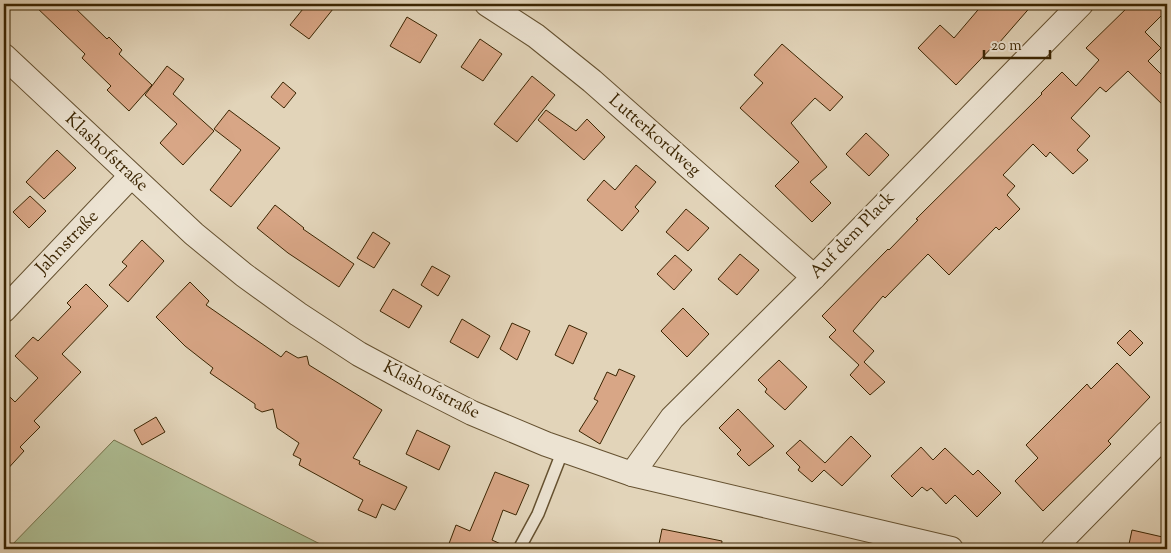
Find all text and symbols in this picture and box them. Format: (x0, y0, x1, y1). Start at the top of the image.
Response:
scale bar (984, 28, 1050, 60)
text: 20 m (991, 36, 1022, 57)
street label: Lutterkordweg (602, 89, 706, 184)
street label: Klashofstraße (58, 107, 154, 199)
street label: Auf dem Plack (805, 186, 902, 286)
street label: Jahnstraße (30, 205, 105, 282)
street label: Klashofstraße (378, 355, 484, 427)

